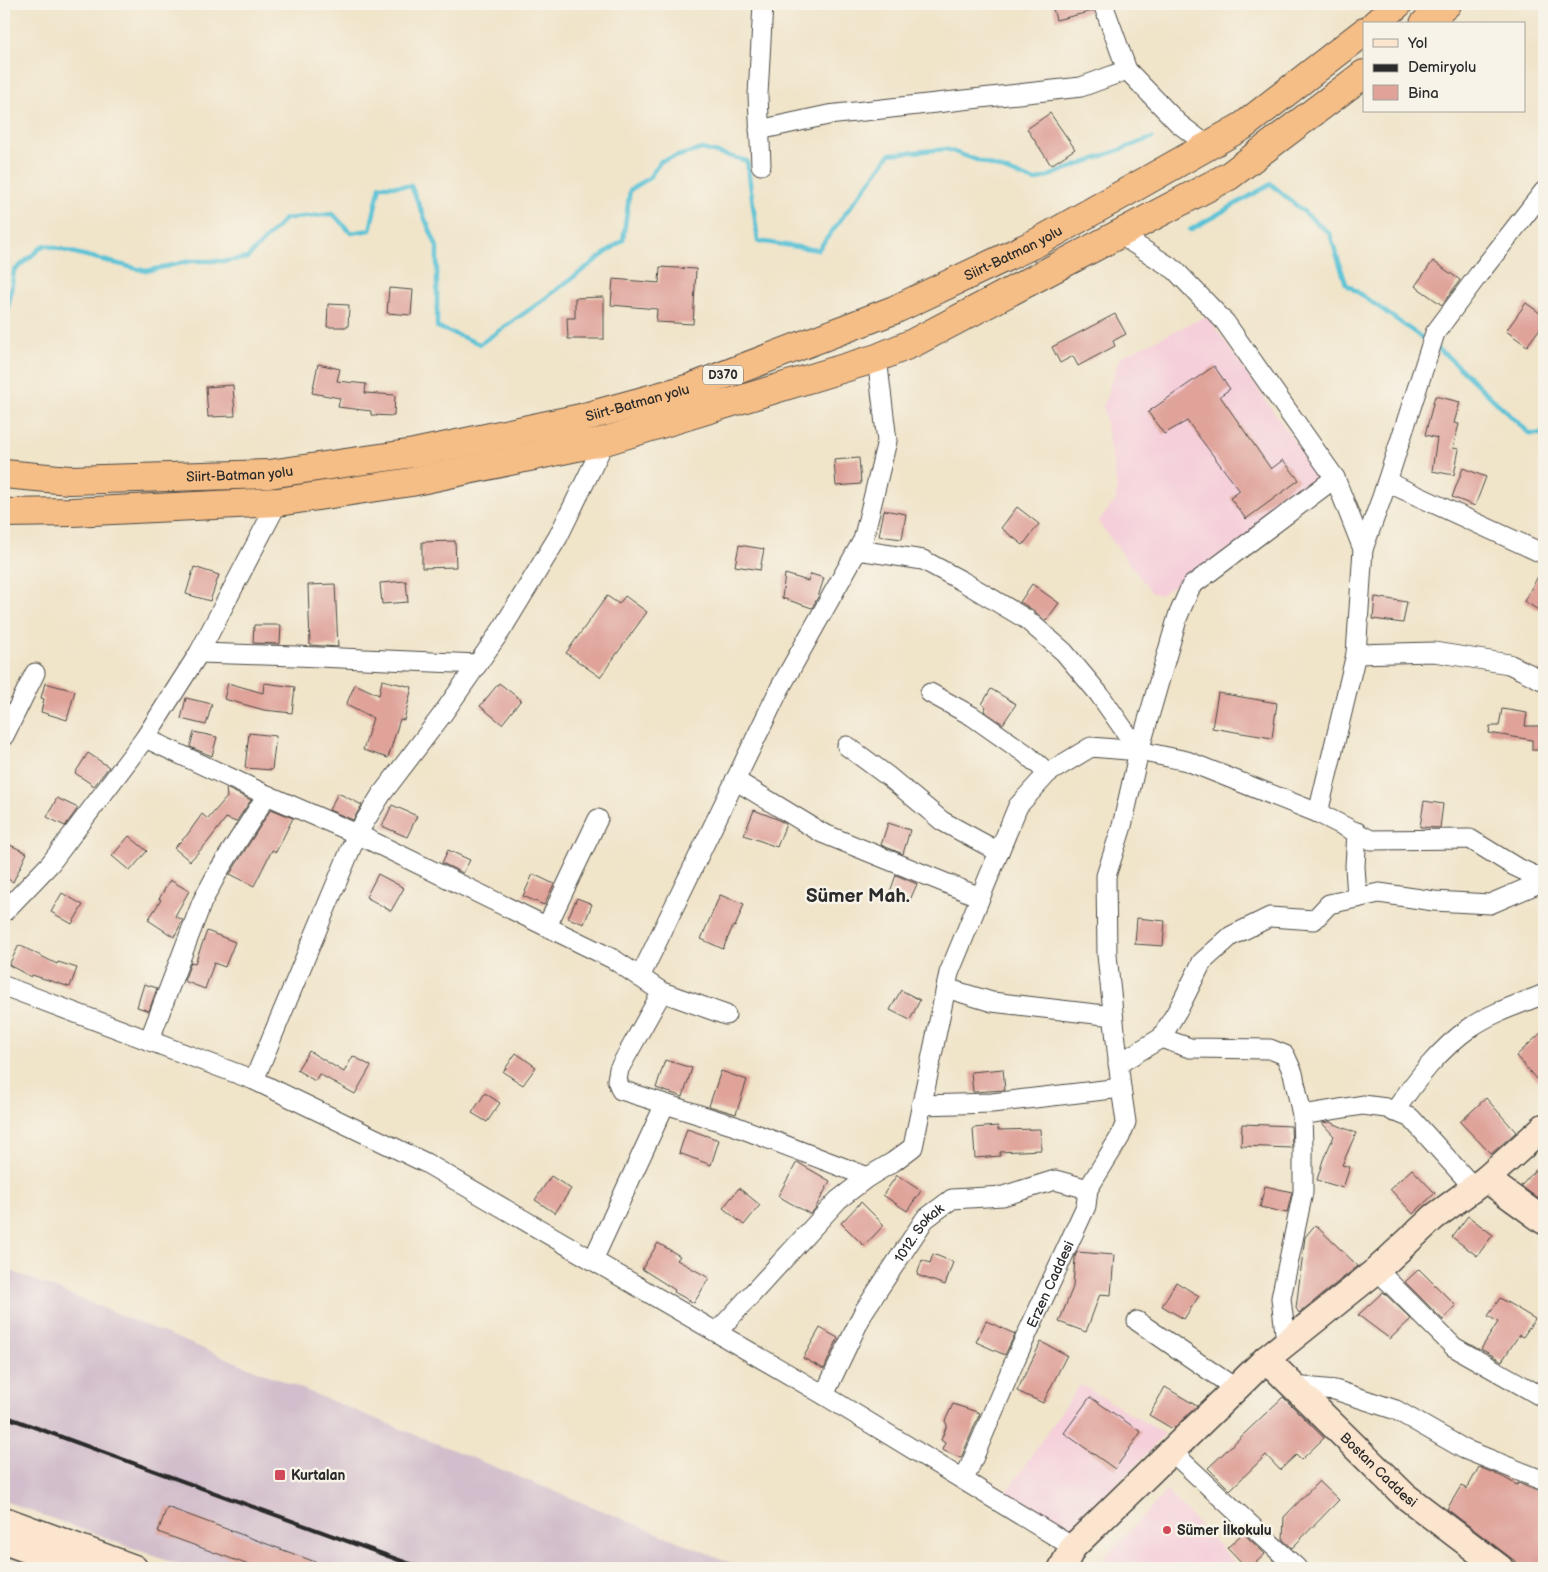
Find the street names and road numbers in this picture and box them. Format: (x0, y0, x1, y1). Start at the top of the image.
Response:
street label: Siirt-Batman yolu (962, 222, 1065, 285)
road number: D370 (703, 366, 743, 384)
street label: Siirt-Batman yolu (584, 381, 691, 425)
street label: Siirt-Batman yolu (186, 463, 294, 485)
street label: 1012. Sokak (891, 1200, 948, 1266)
street label: Erzen Caddesi (1023, 1238, 1078, 1330)
street label: Bostan Caddesi (1336, 1429, 1420, 1511)

